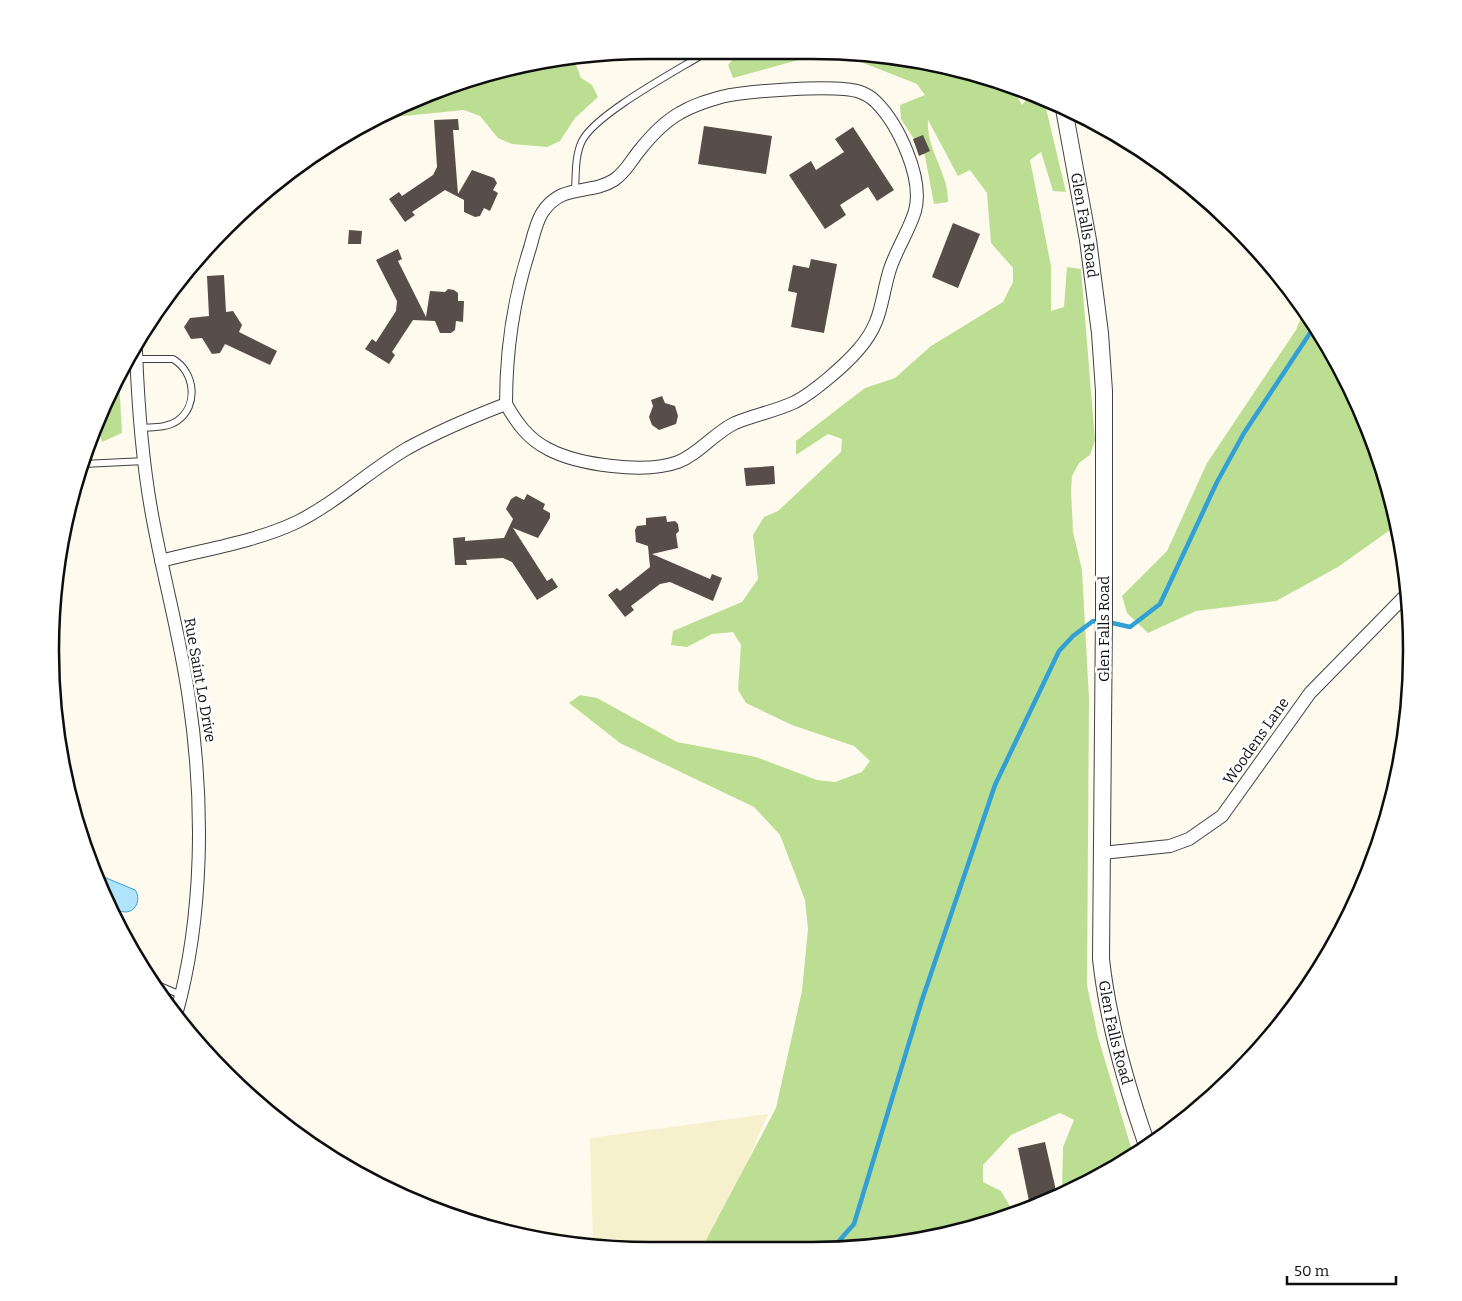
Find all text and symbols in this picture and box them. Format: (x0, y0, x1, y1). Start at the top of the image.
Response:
street label: Glen Falls Road (1067, 171, 1102, 279)
street label: Glen Falls Road (1095, 576, 1113, 682)
street label: Rue Saint Lo Drive (180, 616, 220, 744)
street label: Woodens Lane (1219, 694, 1293, 788)
street label: Glen Falls Road (1095, 979, 1136, 1087)
scale bar (1287, 1254, 1396, 1286)
text: 50 m (1294, 1262, 1330, 1280)

